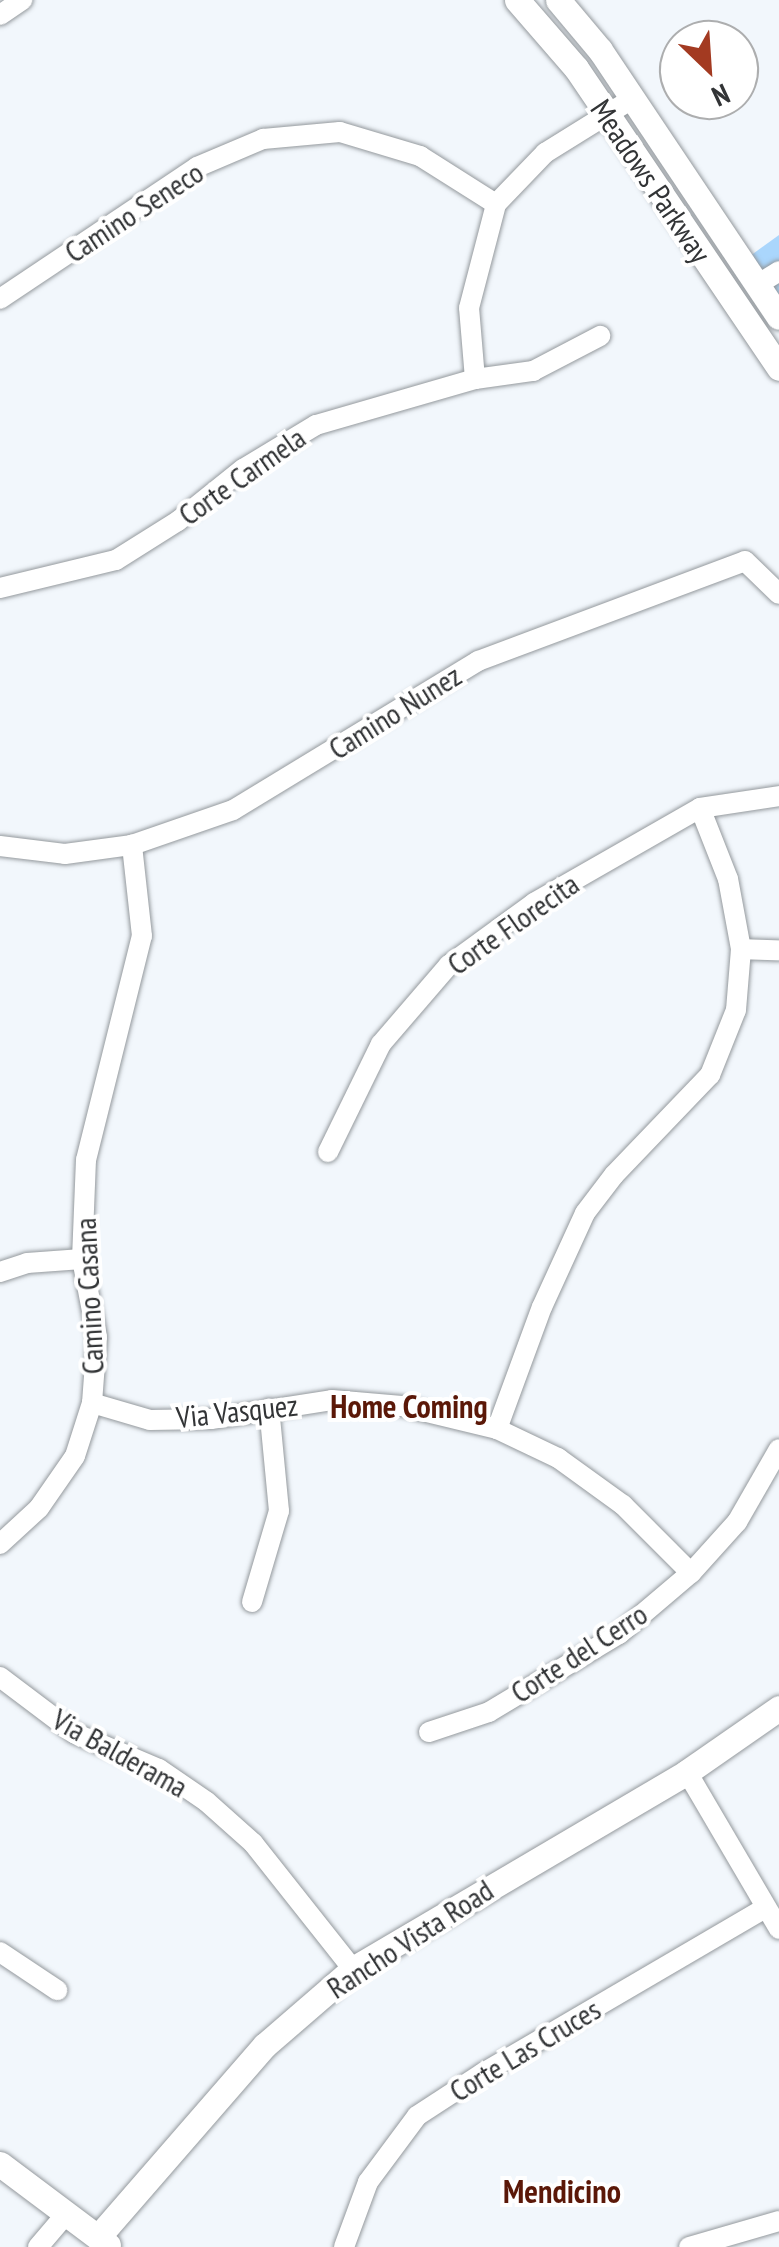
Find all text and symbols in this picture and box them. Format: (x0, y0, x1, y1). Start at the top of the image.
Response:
north arrow (659, 20, 759, 120)
text: N (706, 76, 736, 116)
street label: Meadows Parkway (583, 93, 719, 269)
street label: Camino Seneco (58, 154, 210, 270)
street label: Corte Carmela (172, 419, 312, 533)
street label: Camino Nunez (322, 657, 468, 767)
street label: Corte Florecita (441, 866, 585, 982)
street label: Camino Casana (67, 1217, 111, 1375)
street label: Via Vasquez (174, 1387, 300, 1435)
district label: Home Coming (330, 1387, 488, 1425)
street label: Corte del Cerro (504, 1596, 654, 1710)
street label: Via Balderama (46, 1701, 194, 1805)
street label: Rancho Vista Road (320, 1872, 500, 2006)
street label: Corte Las Cruces (443, 1991, 607, 2109)
district label: Mendicino (503, 2172, 621, 2210)

